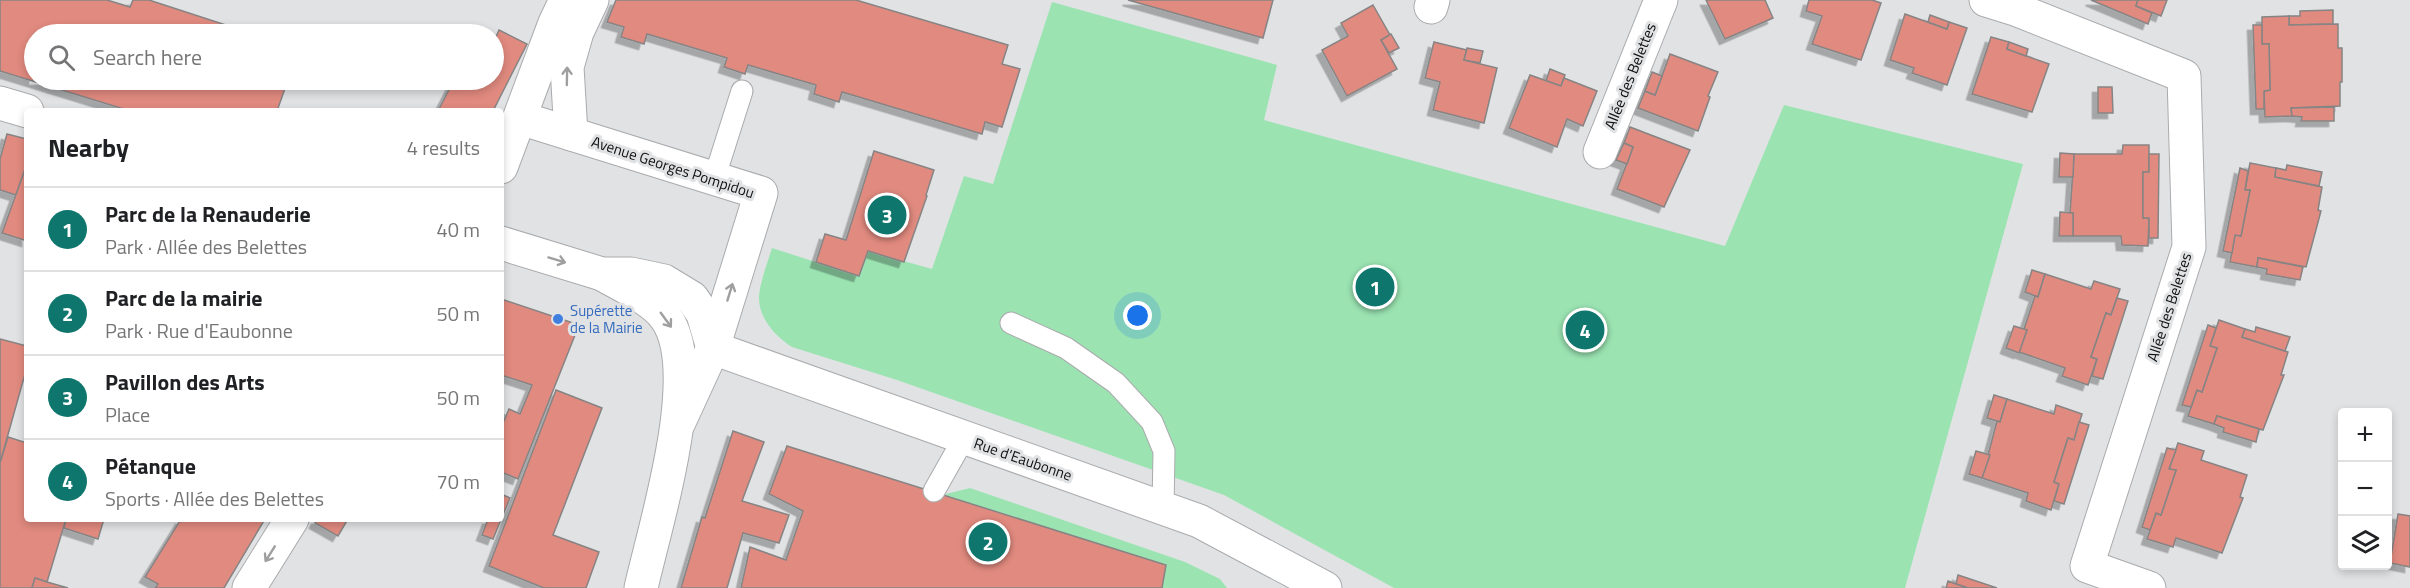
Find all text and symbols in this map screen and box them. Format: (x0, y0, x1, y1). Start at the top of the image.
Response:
street label: Allée des Belettes (1598, 19, 1662, 133)
search box (24, 24, 504, 90)
text: Search here (93, 40, 202, 74)
icon: search (45, 41, 78, 74)
one-way arrow (561, 66, 573, 86)
text: Nearby (48, 128, 129, 167)
street label: Avenue Georges Pompidou (589, 130, 757, 204)
text: 4 results (407, 132, 480, 163)
pin: 3 (868, 192, 906, 238)
text: Parc de la Renauderie (105, 197, 311, 231)
text: 1 (62, 214, 73, 245)
text: 40 m (436, 214, 480, 245)
text: Park · Allée des Belettes (105, 231, 307, 262)
street label: Allée des Belettes (2141, 250, 2197, 364)
one-way arrow (547, 255, 566, 266)
pin: 1 (1356, 264, 1394, 310)
text: Parc de la mairie (105, 281, 263, 315)
one-way arrow (725, 283, 736, 302)
text: 2 (62, 298, 73, 329)
text: 50 m (436, 298, 480, 329)
place label: Supérette de la Mairie (570, 299, 643, 339)
your location (1123, 301, 1152, 330)
pin: 4 (1566, 308, 1604, 352)
one-way arrow (660, 311, 672, 327)
marker: Supérette de la Mairie (551, 312, 565, 326)
text: Park · Rue d'Eaubonne (105, 315, 293, 346)
text: Pavillon des Arts (105, 365, 265, 399)
text: 3 (62, 382, 73, 413)
text: 50 m (436, 382, 480, 413)
text: Place (105, 399, 150, 430)
map controls (2338, 408, 2392, 570)
button: + (2338, 408, 2392, 462)
street label: Rue d'Eaubonne (971, 431, 1075, 487)
text: Pétanque (105, 449, 196, 483)
button: − (2338, 462, 2392, 516)
text: 4 (62, 466, 73, 497)
text: 70 m (436, 466, 480, 497)
text: Sports · Allée des Belettes (105, 483, 324, 514)
button: layers (2338, 516, 2392, 570)
pin: 2 (968, 520, 1008, 564)
one-way arrow (264, 545, 277, 562)

